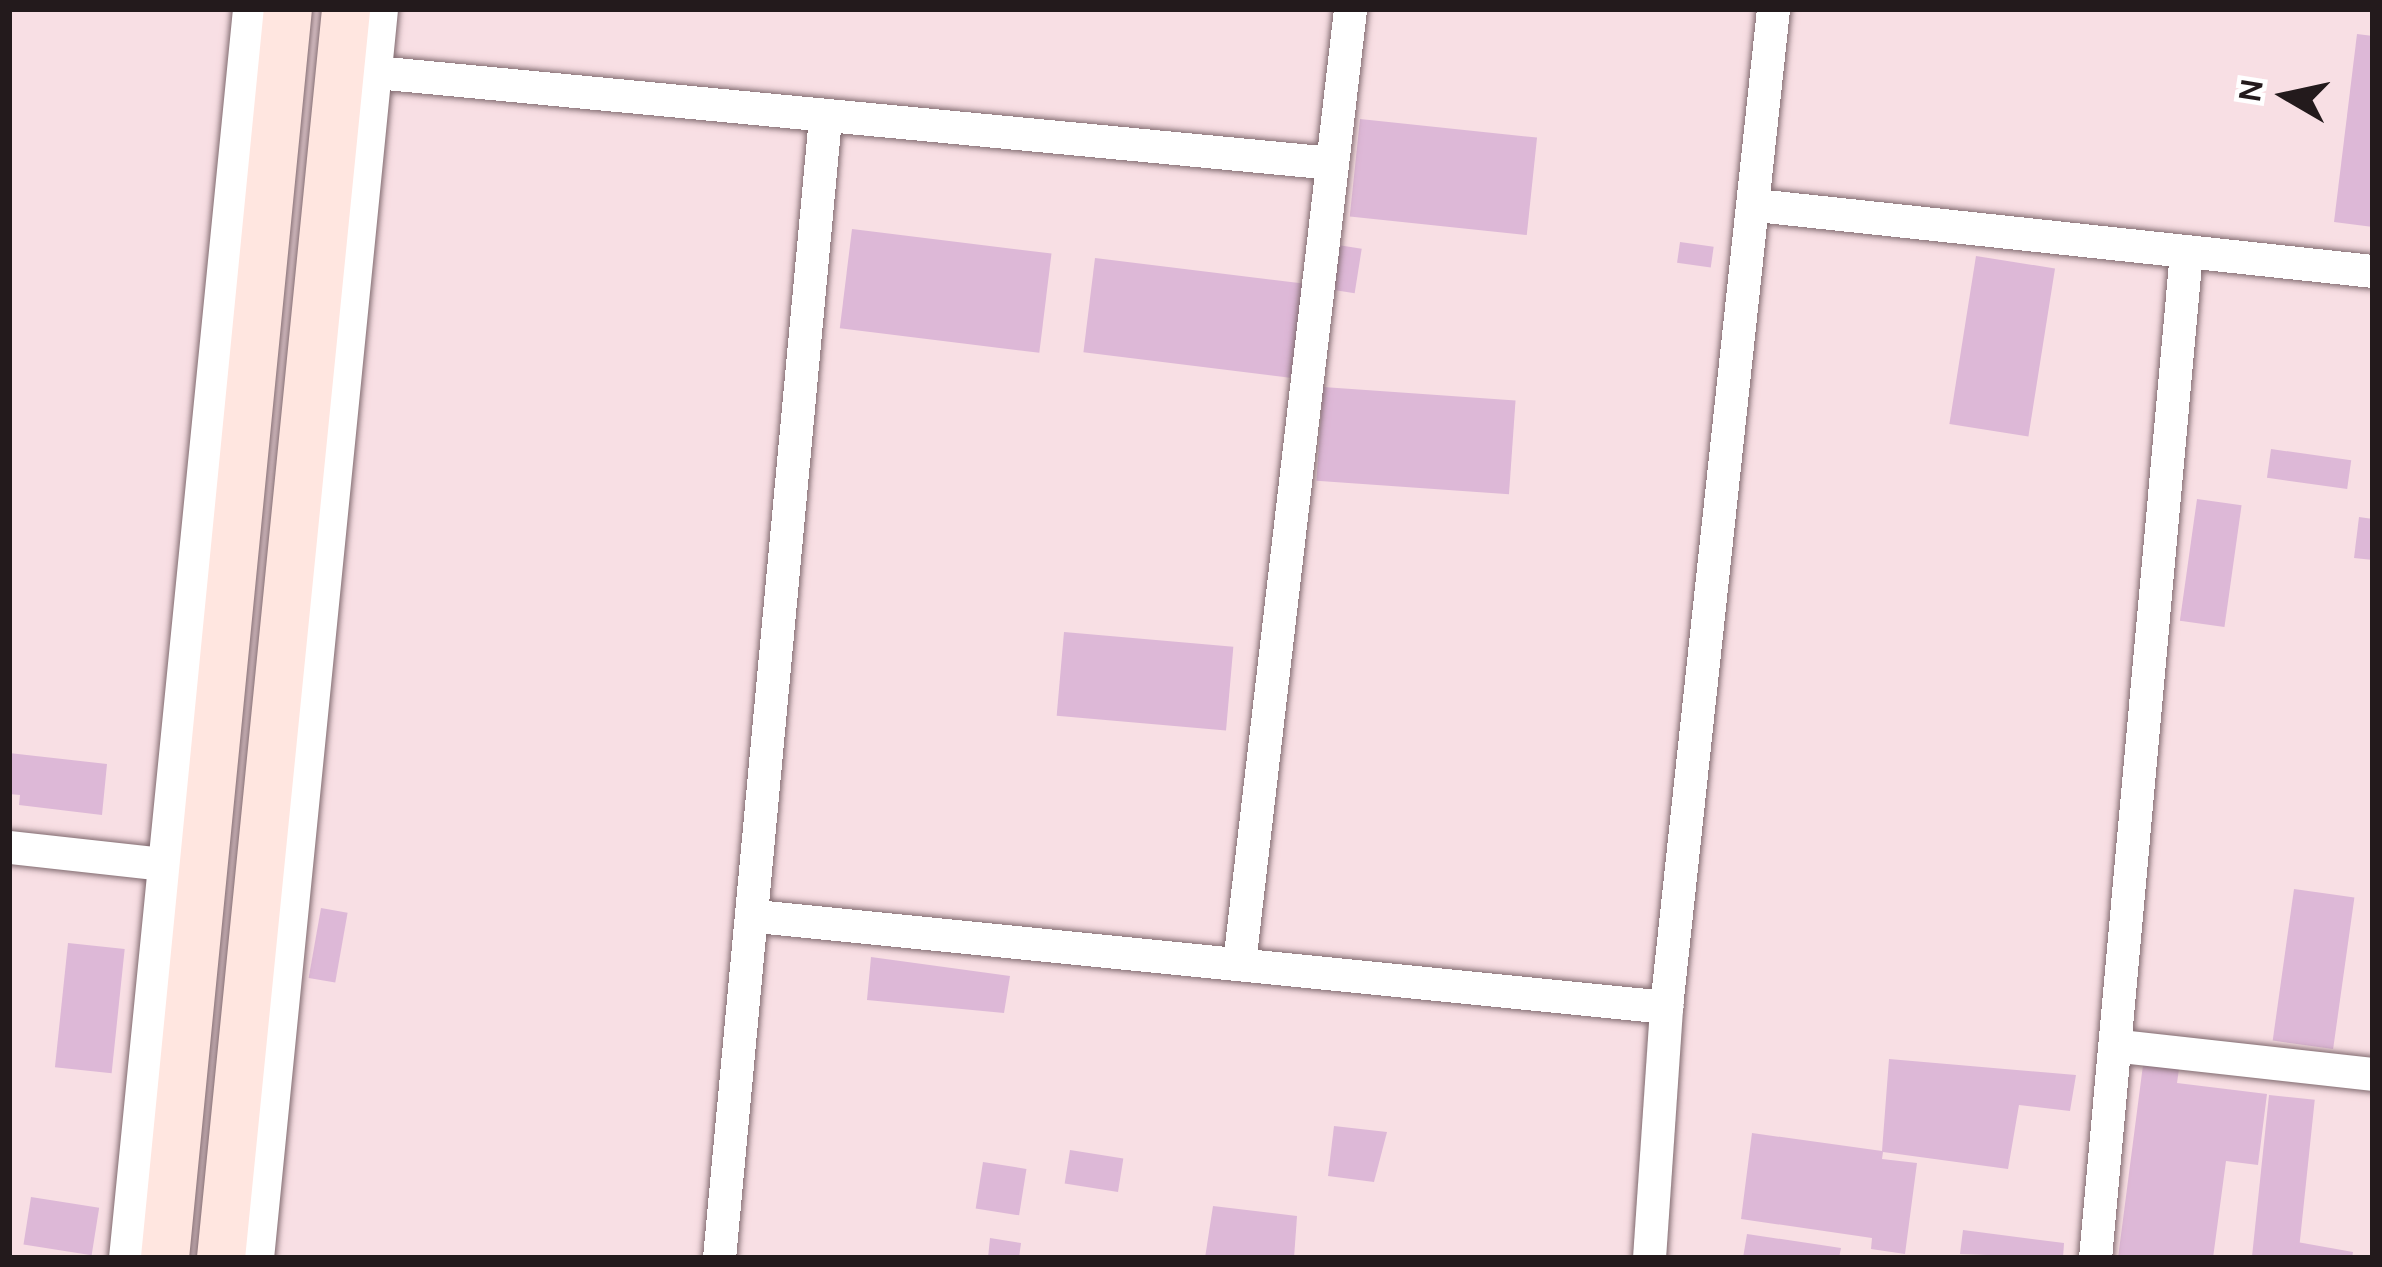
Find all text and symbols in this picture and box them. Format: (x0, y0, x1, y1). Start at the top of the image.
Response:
north arrow (2226, 36, 2346, 156)
text: N (2230, 76, 2271, 105)

